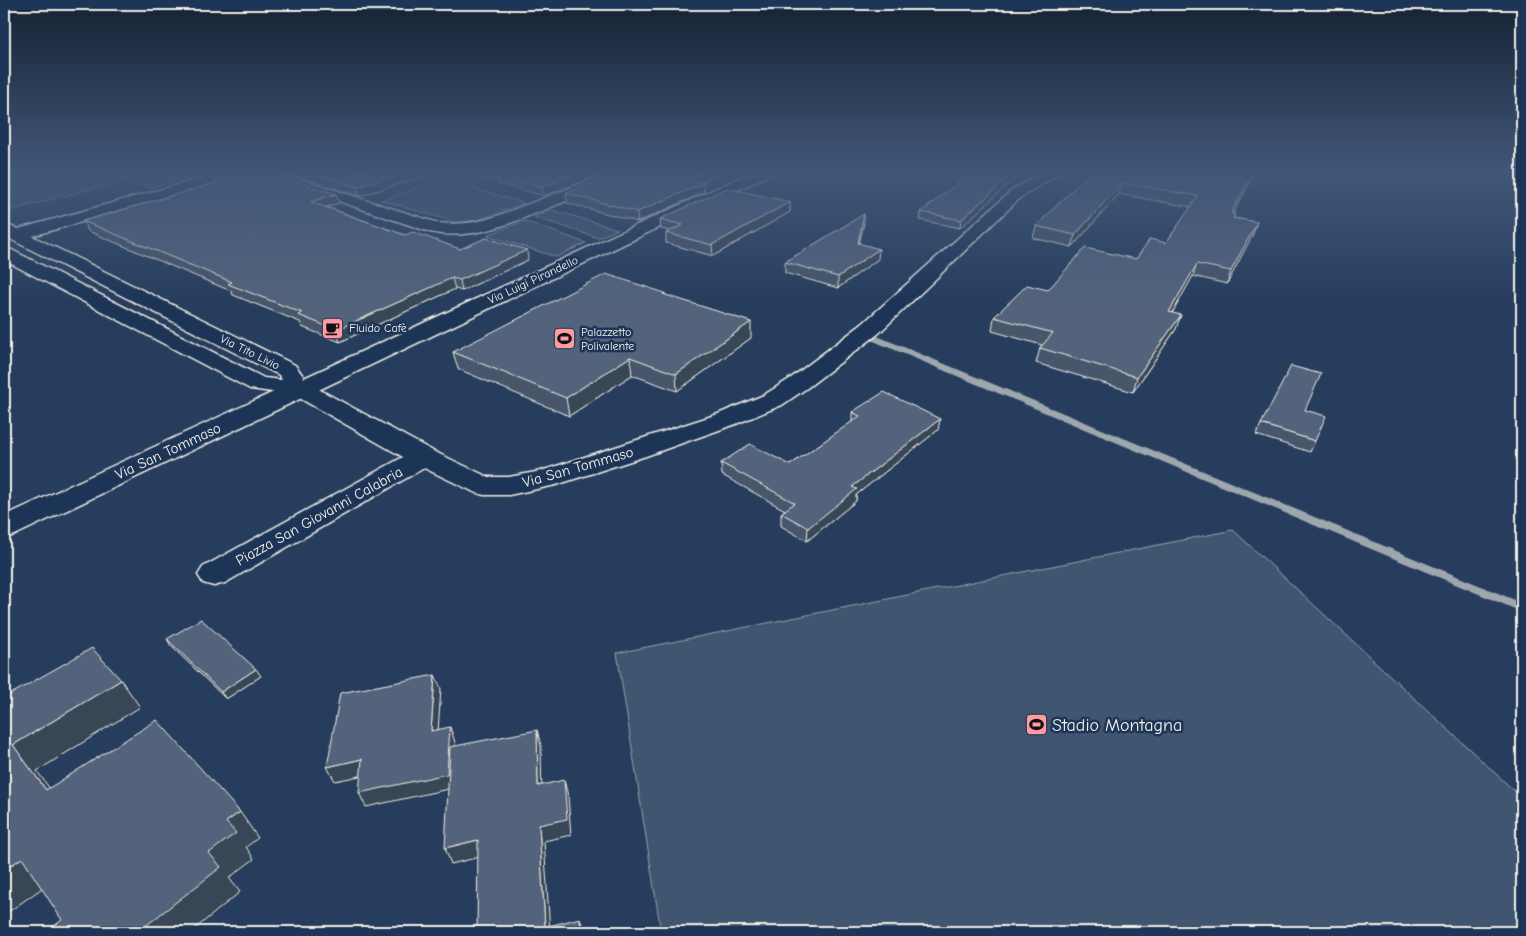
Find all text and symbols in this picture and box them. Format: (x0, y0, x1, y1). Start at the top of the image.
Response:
street label: Via Luigi Pirandello (486, 253, 580, 307)
cafe icon: Fluido Cafè (321, 316, 345, 340)
place label: Fluido Cafè (349, 321, 407, 335)
place label: Palazzetto Polivalente (581, 325, 634, 353)
sports icon: Palazzetto Polivalente (553, 327, 577, 351)
street label: Via Tito Livio (218, 332, 282, 372)
street label: Via San Tommaso (112, 419, 224, 483)
street label: Via San Tommaso (520, 443, 636, 491)
street label: Piazza San Giovanni Calabria (232, 463, 406, 569)
sports icon: Stadio Montagna (1024, 713, 1048, 737)
place label: Stadio Montagna (1052, 715, 1182, 736)

